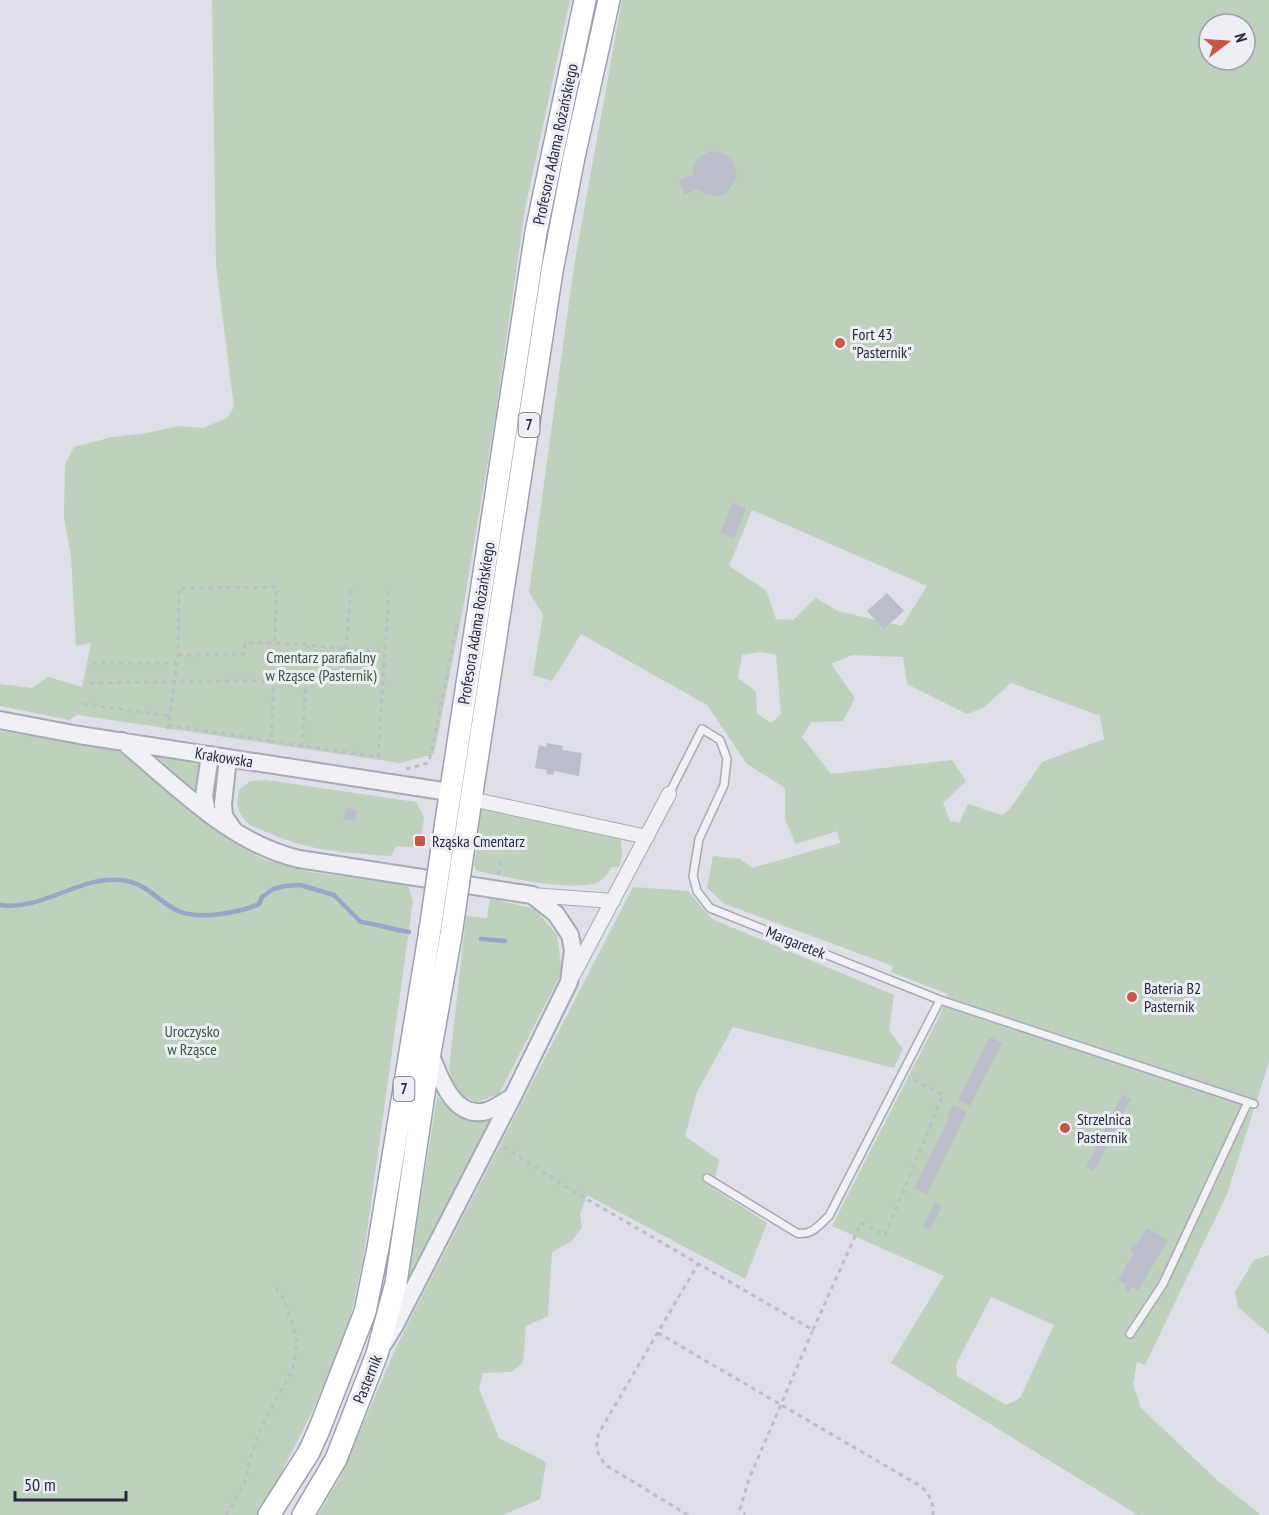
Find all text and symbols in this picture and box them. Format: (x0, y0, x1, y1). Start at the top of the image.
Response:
north arrow (1197, 12, 1257, 72)
text: N (1231, 31, 1252, 45)
street label: Profesora Adama Rożańskiego (528, 62, 582, 226)
place label: Fort 43 "Pasternik" (852, 324, 912, 362)
marker: Fort 43 "Pasternik" (833, 336, 847, 350)
road number: 7 (518, 413, 540, 437)
street label: Profesora Adama Rożańskiego (453, 540, 499, 706)
park label: Cmentarz parafialny w Rząsce (Pasternik) (266, 647, 377, 685)
street label: Krakowska (193, 743, 255, 771)
place label: Rząska Cmentarz (432, 831, 525, 851)
marker: Rząska Cmentarz (413, 834, 427, 848)
street label: Margaretek (763, 921, 829, 963)
place label: Bateria B2 Pasternik (1144, 978, 1201, 1016)
marker: Bateria B2 Pasternik (1125, 990, 1139, 1004)
park label: Uroczysko w Rząsce (164, 1021, 220, 1059)
road number: 7 (394, 1077, 414, 1101)
place label: Strzelnica Pasternik (1077, 1109, 1131, 1147)
marker: Strzelnica Pasternik (1058, 1121, 1072, 1135)
street label: Pasternik (348, 1351, 386, 1406)
scale bar (15, 1464, 126, 1502)
text: 50 m (24, 1473, 56, 1496)

